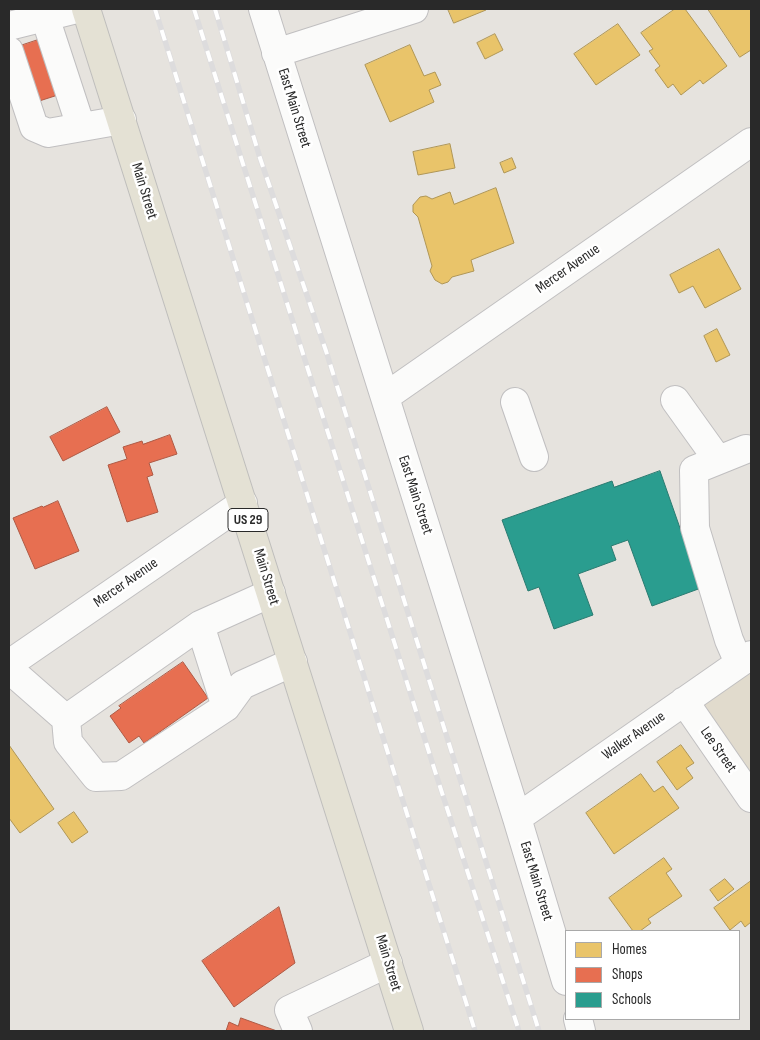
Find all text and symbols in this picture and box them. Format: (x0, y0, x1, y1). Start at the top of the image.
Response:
street label: East Main Street (273, 66, 315, 150)
street label: Main Street (127, 161, 161, 221)
street label: Mercer Avenue (532, 240, 604, 298)
street label: East Main Street (394, 453, 436, 537)
road number: US 29 (228, 508, 268, 532)
street label: Main Street (249, 547, 283, 607)
street label: Mercer Avenue (90, 554, 162, 612)
street label: Walker Avenue (599, 708, 669, 764)
street label: Lee Street (696, 724, 740, 776)
street label: East Main Street (515, 839, 557, 923)
legend (565, 930, 740, 1020)
street label: Main Street (371, 933, 405, 993)
text: Homes (612, 940, 647, 959)
text: Shops (612, 965, 643, 984)
text: Schools (612, 990, 651, 1009)

